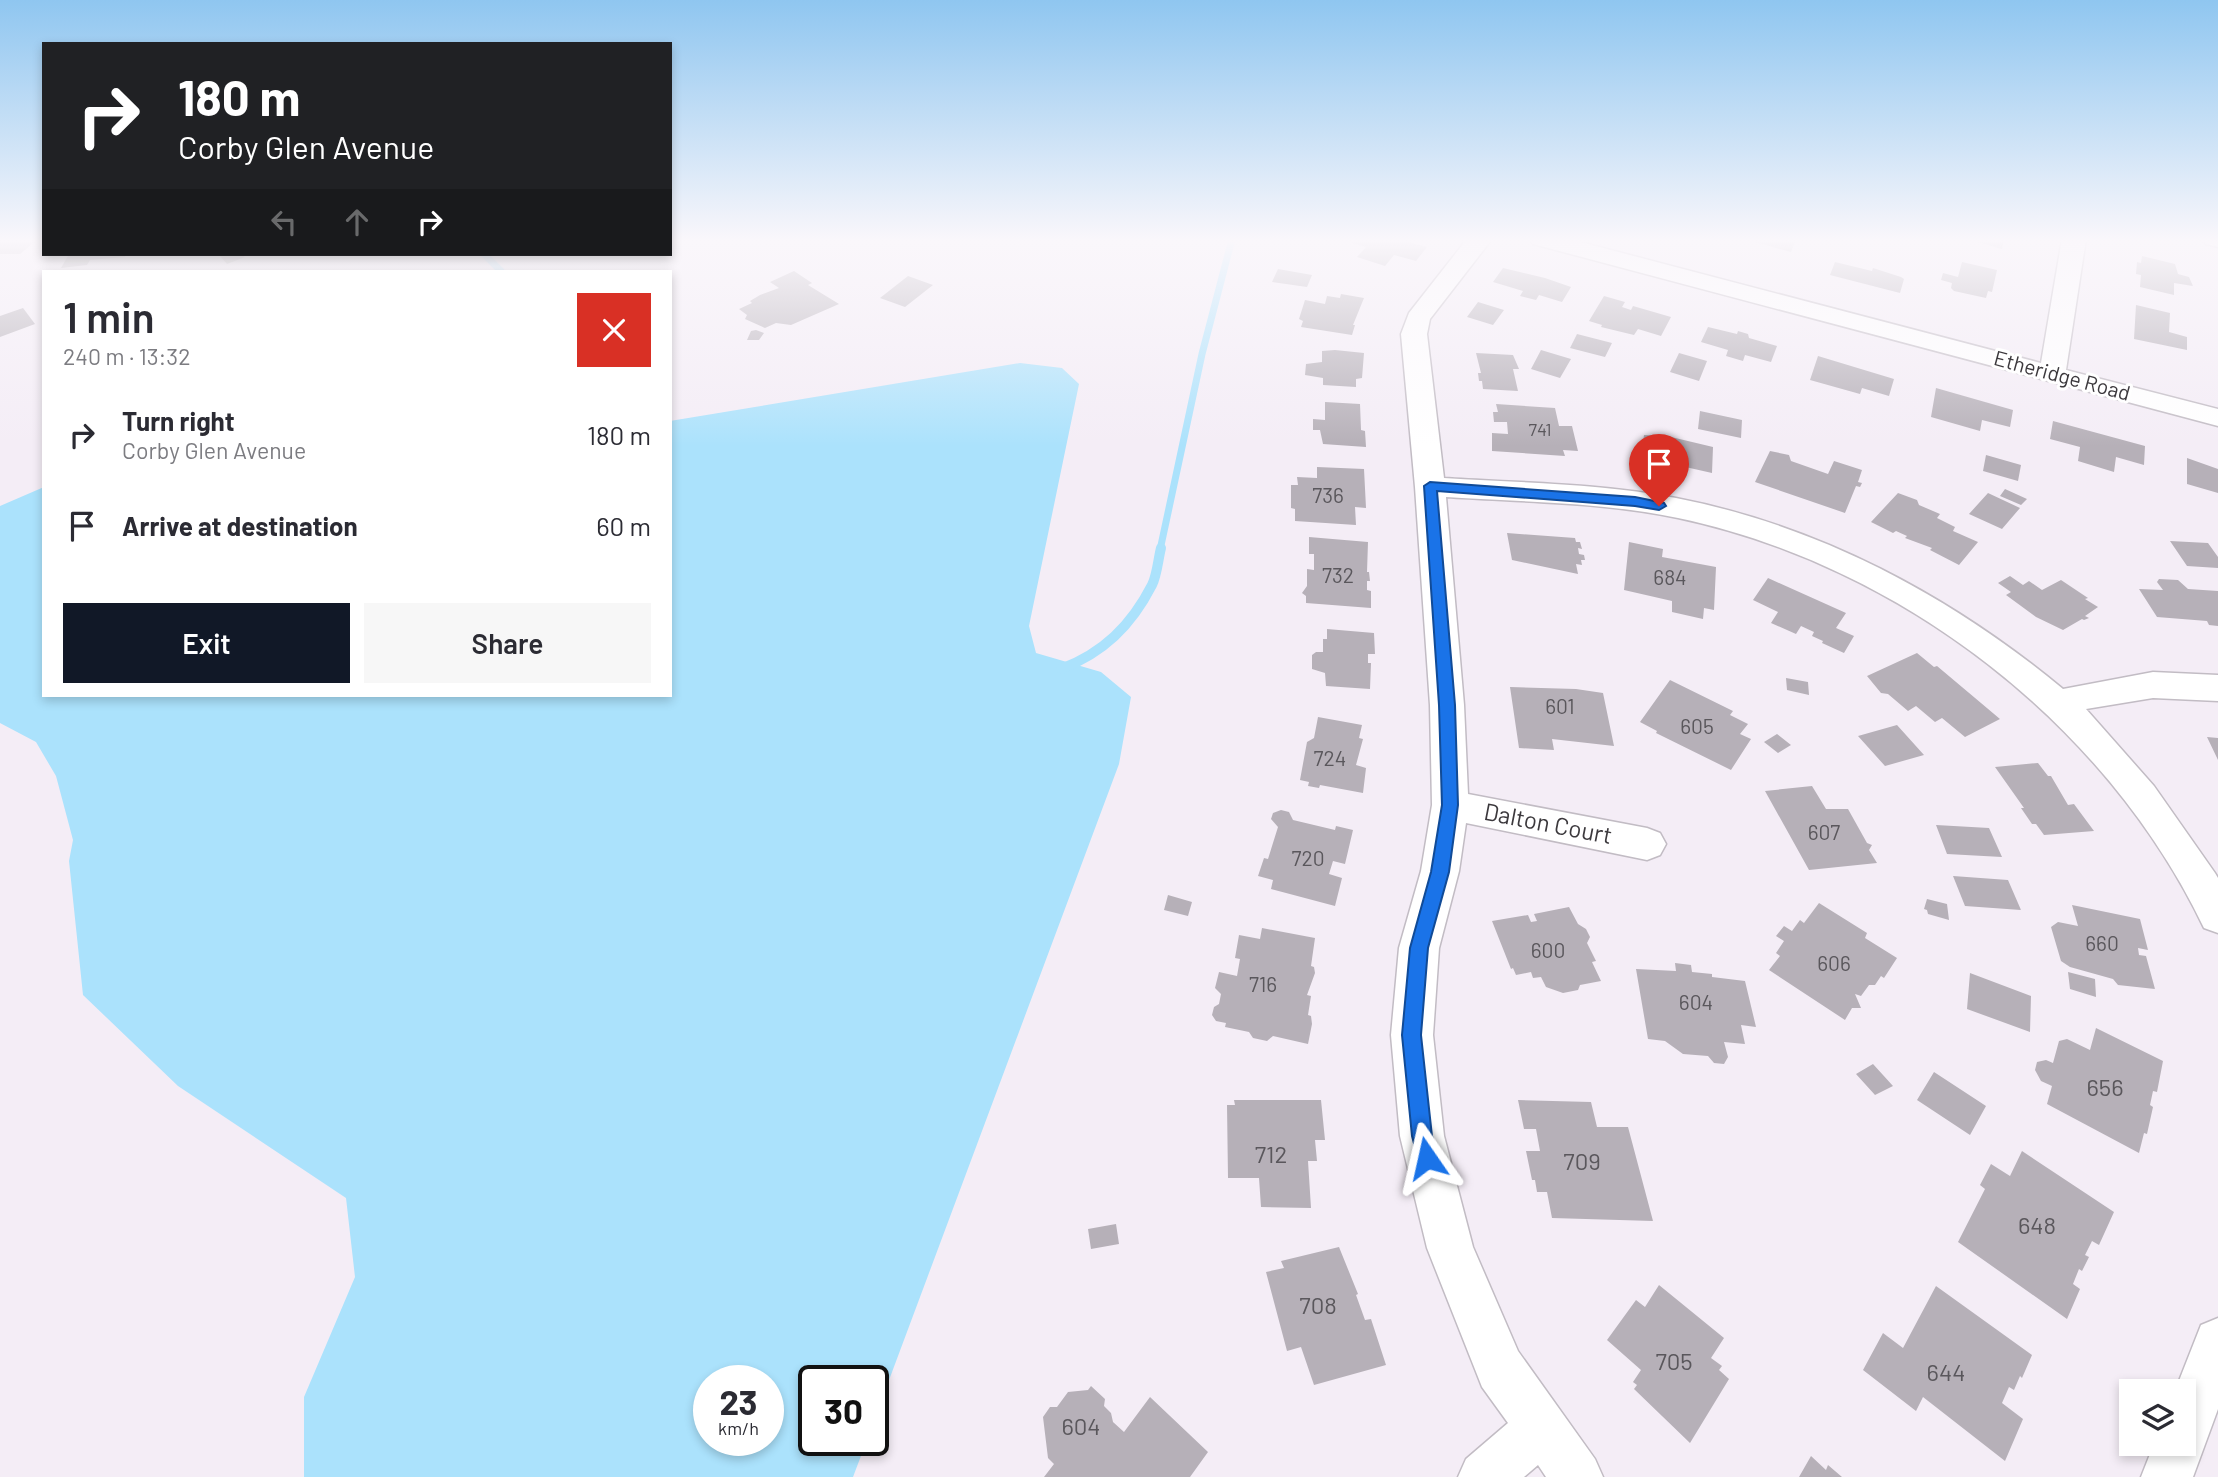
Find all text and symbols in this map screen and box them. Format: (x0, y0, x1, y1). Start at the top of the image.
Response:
text: 180 m (178, 67, 301, 126)
icon: right (63, 70, 154, 161)
text: Corby Glen Avenue (178, 127, 434, 165)
icon: left (265, 203, 303, 241)
icon: ahead (338, 203, 376, 241)
icon: right (411, 203, 449, 241)
text: 1 min (63, 291, 155, 341)
button: close (577, 293, 651, 367)
text: 240 m · 13:32 (63, 342, 191, 370)
street label: Etheridge Road (1991, 344, 2133, 405)
text: Turn right (122, 405, 235, 436)
icon: right (63, 416, 101, 454)
house number: 741 (1528, 418, 1552, 440)
text: 180 m (587, 419, 651, 450)
pin (1629, 434, 1689, 506)
text: Corby Glen Avenue (122, 436, 306, 464)
icon: arrive (1640, 445, 1678, 483)
house number: 736 (1312, 482, 1344, 507)
icon: arrive (63, 507, 101, 545)
text: Arrive at destination (122, 510, 358, 541)
text: 60 m (596, 510, 651, 541)
house number: 732 (1322, 562, 1354, 587)
house number: 684 (1653, 564, 1687, 589)
button: Exit (63, 603, 350, 683)
button: Share (364, 603, 651, 683)
house number: 601 (1545, 693, 1575, 718)
house number: 605 (1680, 713, 1714, 738)
house number: 724 (1314, 745, 1346, 770)
street label: Dalton Court (1482, 796, 1615, 849)
house number: 607 (1808, 819, 1840, 844)
house number: 720 (1291, 845, 1325, 870)
house number: 660 (2085, 930, 2119, 955)
house number: 600 (1531, 937, 1565, 962)
house number: 606 (1817, 950, 1851, 975)
house number: 716 (1249, 971, 1277, 996)
house number: 604 (1679, 989, 1713, 1014)
house number: 656 (2086, 1072, 2124, 1101)
position arrow (1390, 1121, 1464, 1195)
house number: 712 (1255, 1139, 1287, 1168)
house number: 709 (1563, 1146, 1601, 1175)
house number: 648 (2018, 1210, 2056, 1239)
house number: 708 (1299, 1290, 1337, 1319)
house number: 705 (1655, 1346, 1693, 1375)
house number: 644 (1927, 1357, 1965, 1386)
speed limit sign: 30 (798, 1365, 889, 1456)
map controls (2119, 1379, 2196, 1456)
button: layers (2119, 1379, 2196, 1456)
text: 23 (719, 1380, 758, 1422)
house number: 604 (1061, 1411, 1101, 1440)
text: km/h (718, 1417, 759, 1439)

